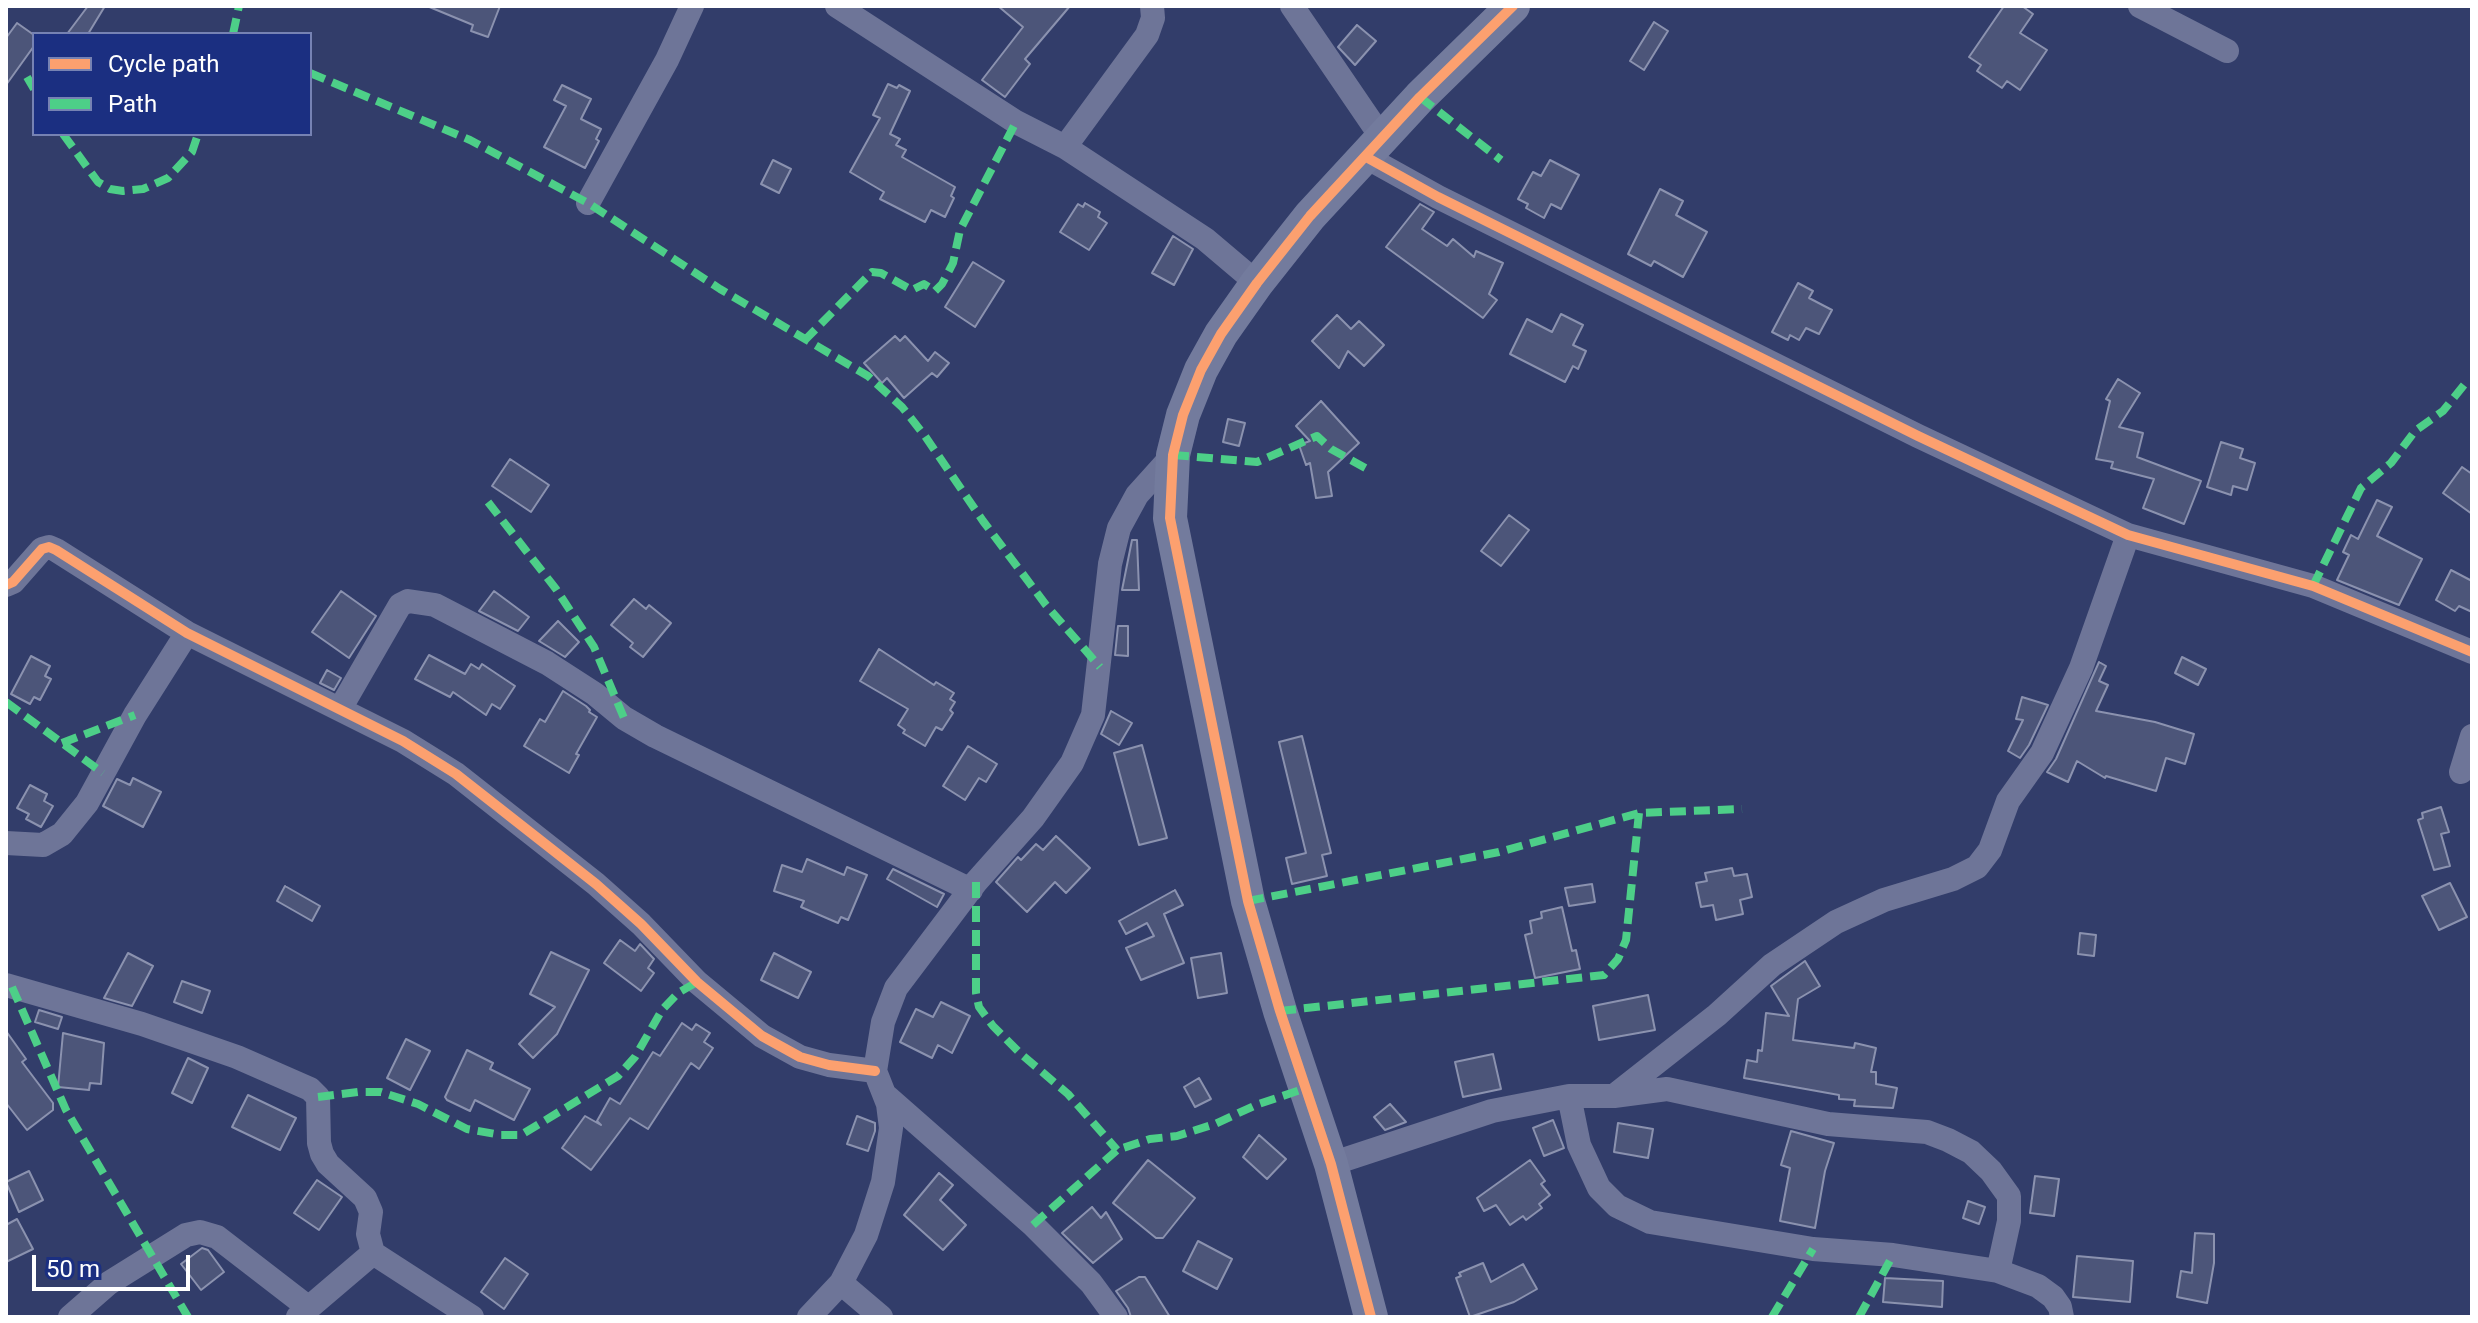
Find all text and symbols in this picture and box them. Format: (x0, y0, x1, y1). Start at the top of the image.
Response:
legend (32, 32, 312, 136)
text: Cycle path (108, 50, 220, 78)
text: Path (108, 90, 157, 118)
scale bar (36, 1239, 194, 1289)
text: 50 m (46, 1255, 100, 1283)

